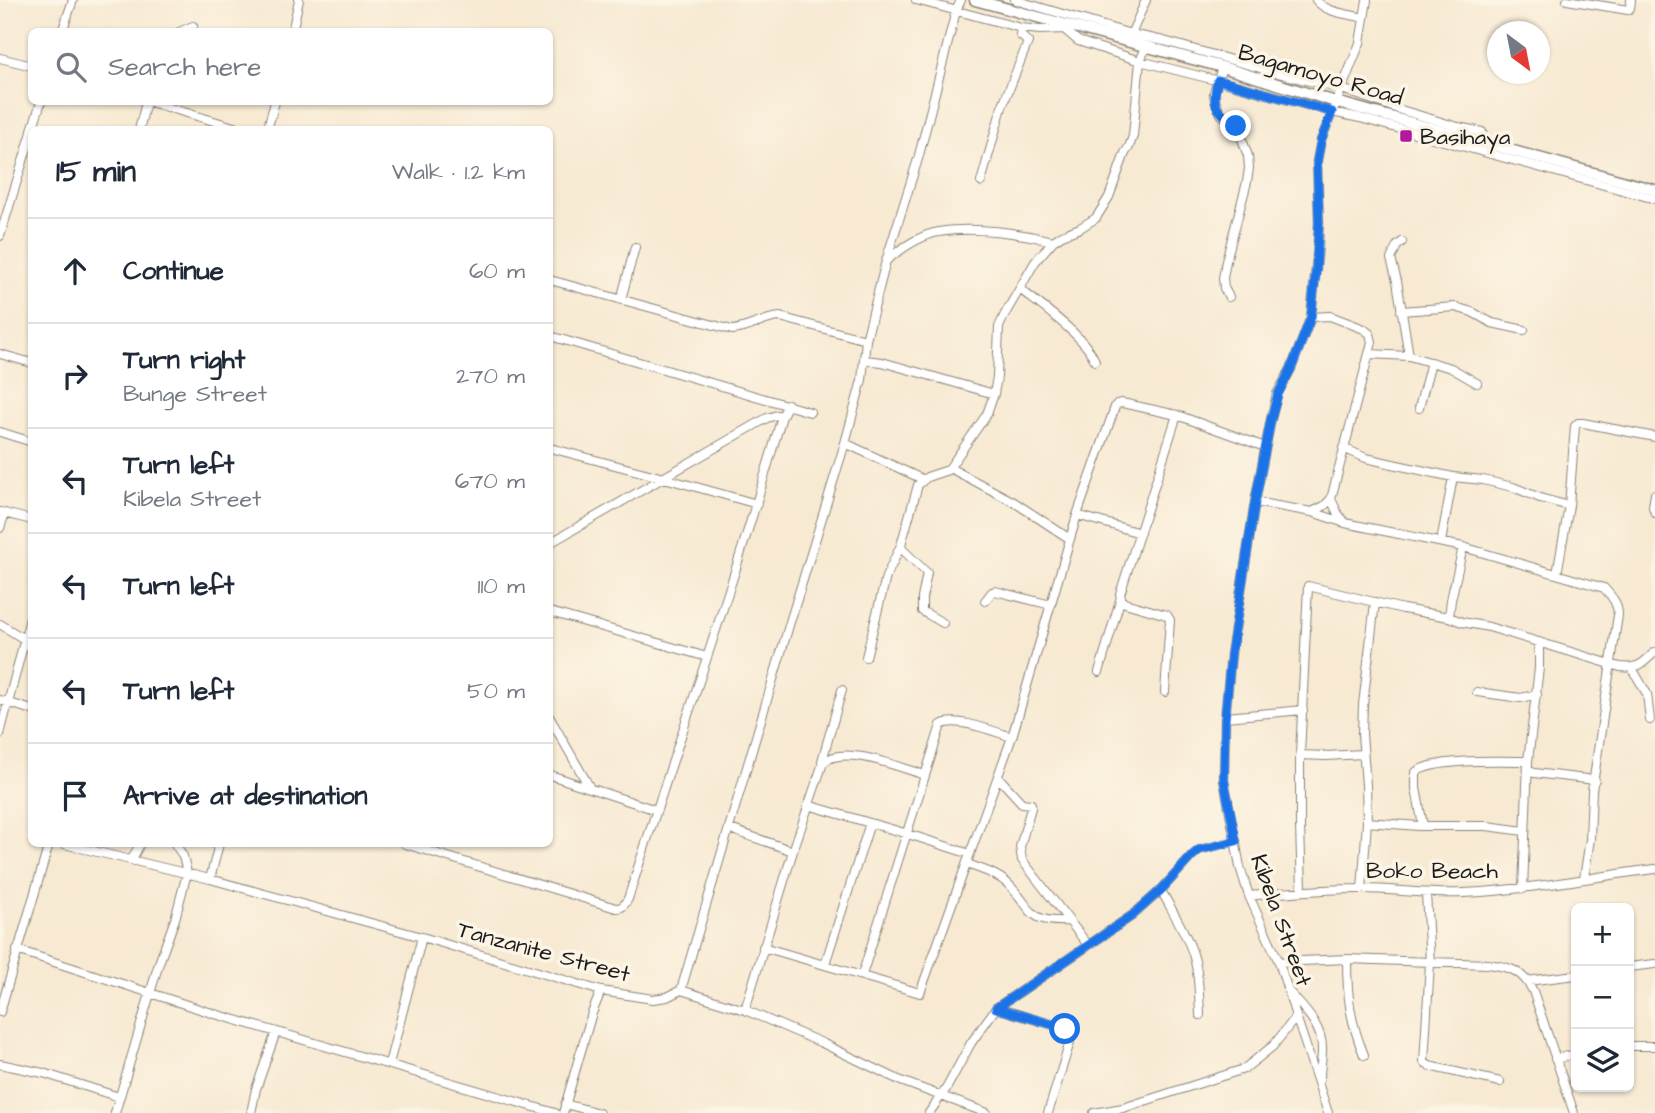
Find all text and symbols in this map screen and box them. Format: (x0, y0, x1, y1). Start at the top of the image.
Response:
north arrow (1487, 21, 1550, 84)
search box (28, 28, 553, 105)
street label: Bagamoyo Road (1234, 36, 1407, 115)
icon: search (52, 48, 90, 86)
text: Search here (108, 49, 261, 85)
route end (1220, 110, 1251, 141)
place label: Basihaya (1420, 121, 1511, 154)
marker: Basihaya (1398, 128, 1414, 144)
text: 15 min (56, 151, 136, 193)
text: Walk · 1.2 km (392, 156, 525, 188)
icon: ahead (56, 252, 94, 290)
text: Continue (123, 253, 224, 289)
text: 60 m (469, 255, 525, 287)
text: Turn right (123, 342, 245, 378)
icon: right (56, 357, 94, 395)
text: 270 m (456, 360, 525, 392)
text: Bunge Street (123, 378, 267, 410)
text: Turn left (123, 447, 234, 483)
icon: left (56, 462, 94, 500)
text: 670 m (455, 465, 525, 497)
text: Kibela Street (123, 483, 261, 515)
icon: left (56, 567, 94, 605)
text: Turn left (123, 568, 234, 604)
text: 110 m (477, 570, 525, 602)
icon: left (56, 672, 94, 710)
text: Turn left (123, 673, 234, 709)
text: 50 m (467, 675, 525, 707)
icon: arrive (56, 777, 94, 815)
text: Arrive at destination (123, 778, 368, 814)
street label: Kibela Street (1242, 850, 1320, 991)
street label: Boko Beach (1366, 855, 1499, 887)
map controls (1571, 903, 1634, 1092)
button: + (1571, 903, 1634, 966)
street label: Tanzanite Street (454, 914, 634, 991)
button: − (1571, 966, 1634, 1029)
route start (1049, 1013, 1080, 1044)
button: layers (1571, 1029, 1634, 1092)

